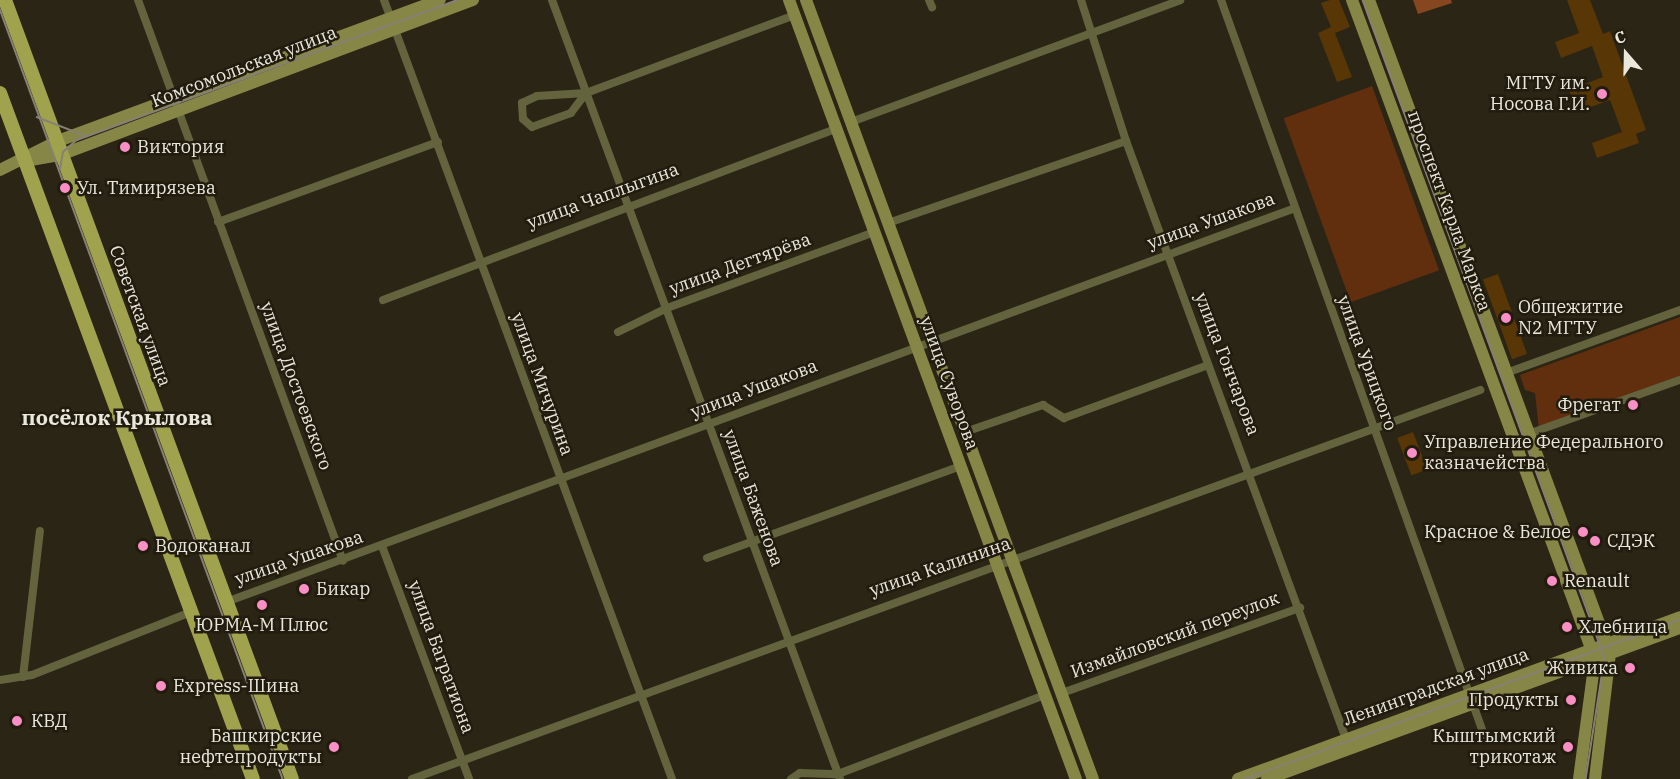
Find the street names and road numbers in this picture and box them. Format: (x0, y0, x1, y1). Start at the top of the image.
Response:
street label: Комсомольская улица (148, 22, 340, 112)
street label: проспект Карла Маркса (1403, 108, 1495, 314)
street label: улица Чаплыгина (524, 159, 682, 233)
street label: улица Ушакова (1144, 188, 1278, 254)
street label: улица Дегтярёва (666, 228, 814, 300)
street label: Советская улица (104, 243, 176, 389)
street label: улица Гончарова (1190, 290, 1264, 438)
street label: улица Урицкого (1332, 292, 1402, 434)
street label: улица Достоевского (256, 299, 336, 473)
street label: улица Мичурина (506, 310, 578, 458)
street label: улица Суворова (915, 313, 983, 453)
street label: улица Ушакова (688, 355, 820, 423)
street label: улица Баженова (718, 427, 788, 569)
street label: улица Ушакова (232, 526, 366, 590)
street label: улица Калинина (867, 533, 1013, 601)
street label: улица Багратиона (403, 578, 479, 736)
street label: Измайловский переулок (1068, 587, 1282, 683)
street label: Ленинградская улица (1340, 643, 1532, 731)

